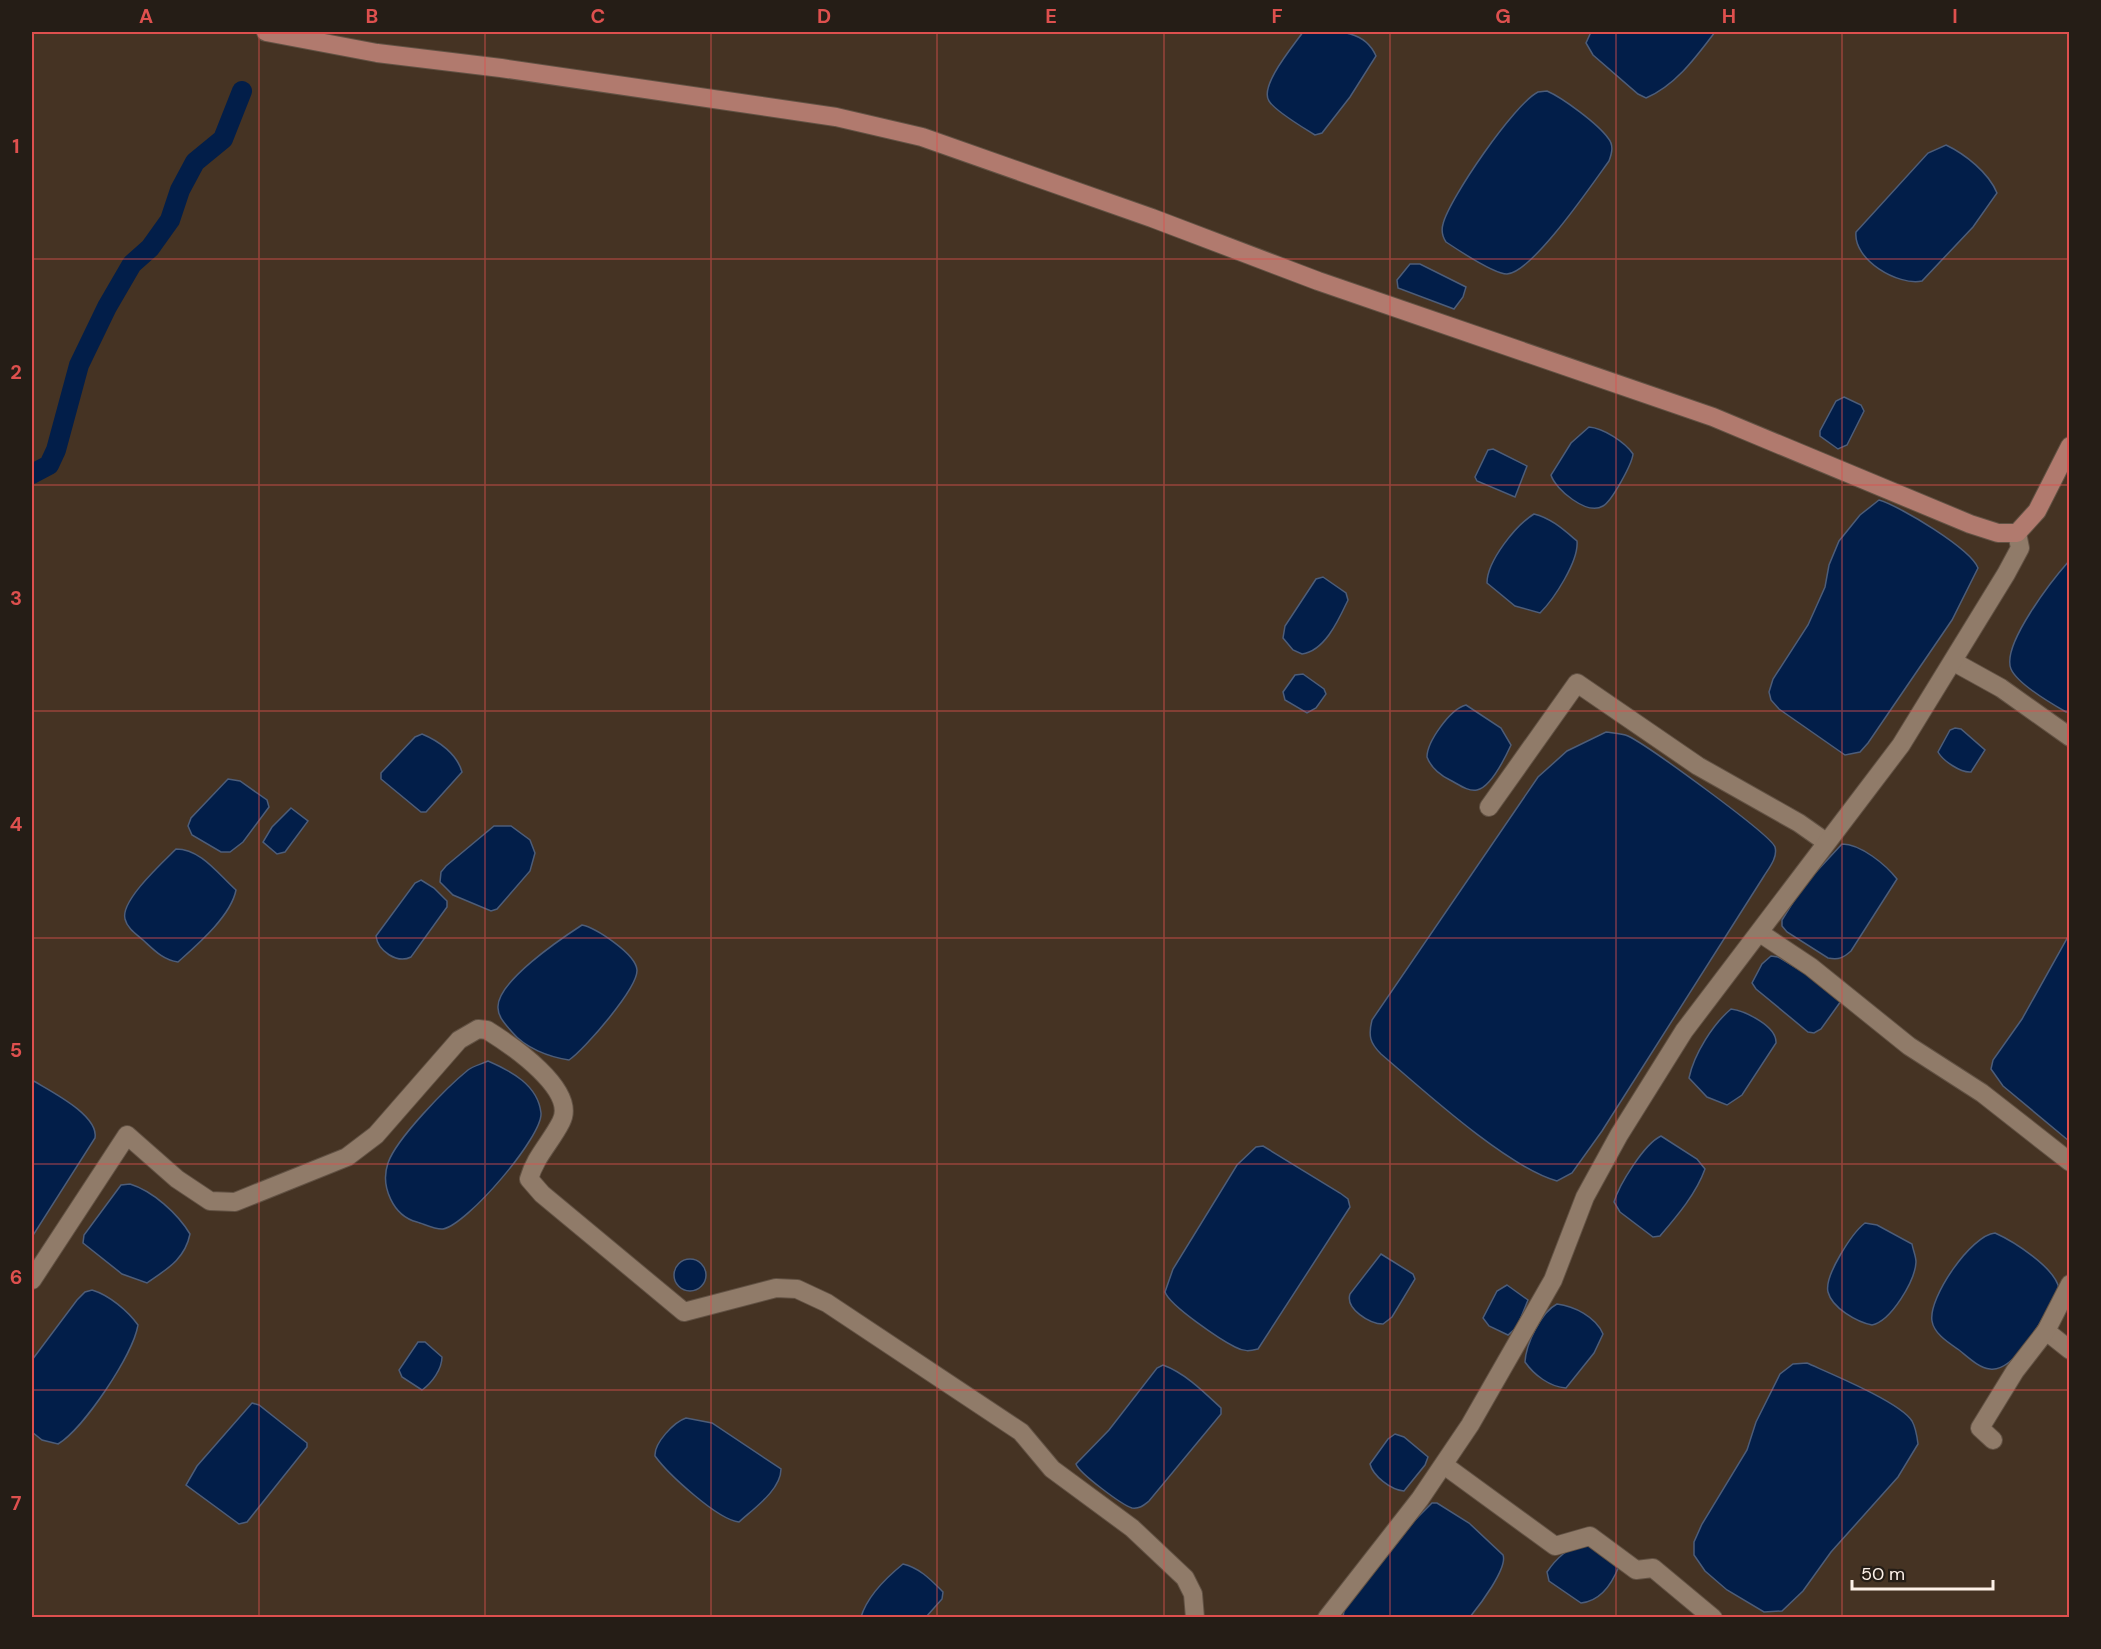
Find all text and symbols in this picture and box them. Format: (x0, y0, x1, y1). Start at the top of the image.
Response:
text: A (139, 3, 153, 29)
text: B (366, 3, 378, 29)
text: C (591, 3, 605, 29)
text: D (817, 3, 831, 29)
text: E (1045, 3, 1057, 29)
text: F (1271, 3, 1283, 29)
text: G (1495, 3, 1511, 29)
text: H (1722, 3, 1736, 29)
text: I (1952, 3, 1958, 29)
text: 1 (12, 133, 20, 159)
text: 2 (10, 359, 22, 385)
text: 3 (10, 585, 22, 611)
text: 4 (10, 811, 23, 837)
text: 5 (10, 1037, 22, 1063)
text: 6 (10, 1264, 22, 1290)
text: 7 (11, 1490, 22, 1516)
scale bar (1852, 1553, 1993, 1591)
text: 50 m (1861, 1562, 1905, 1586)

